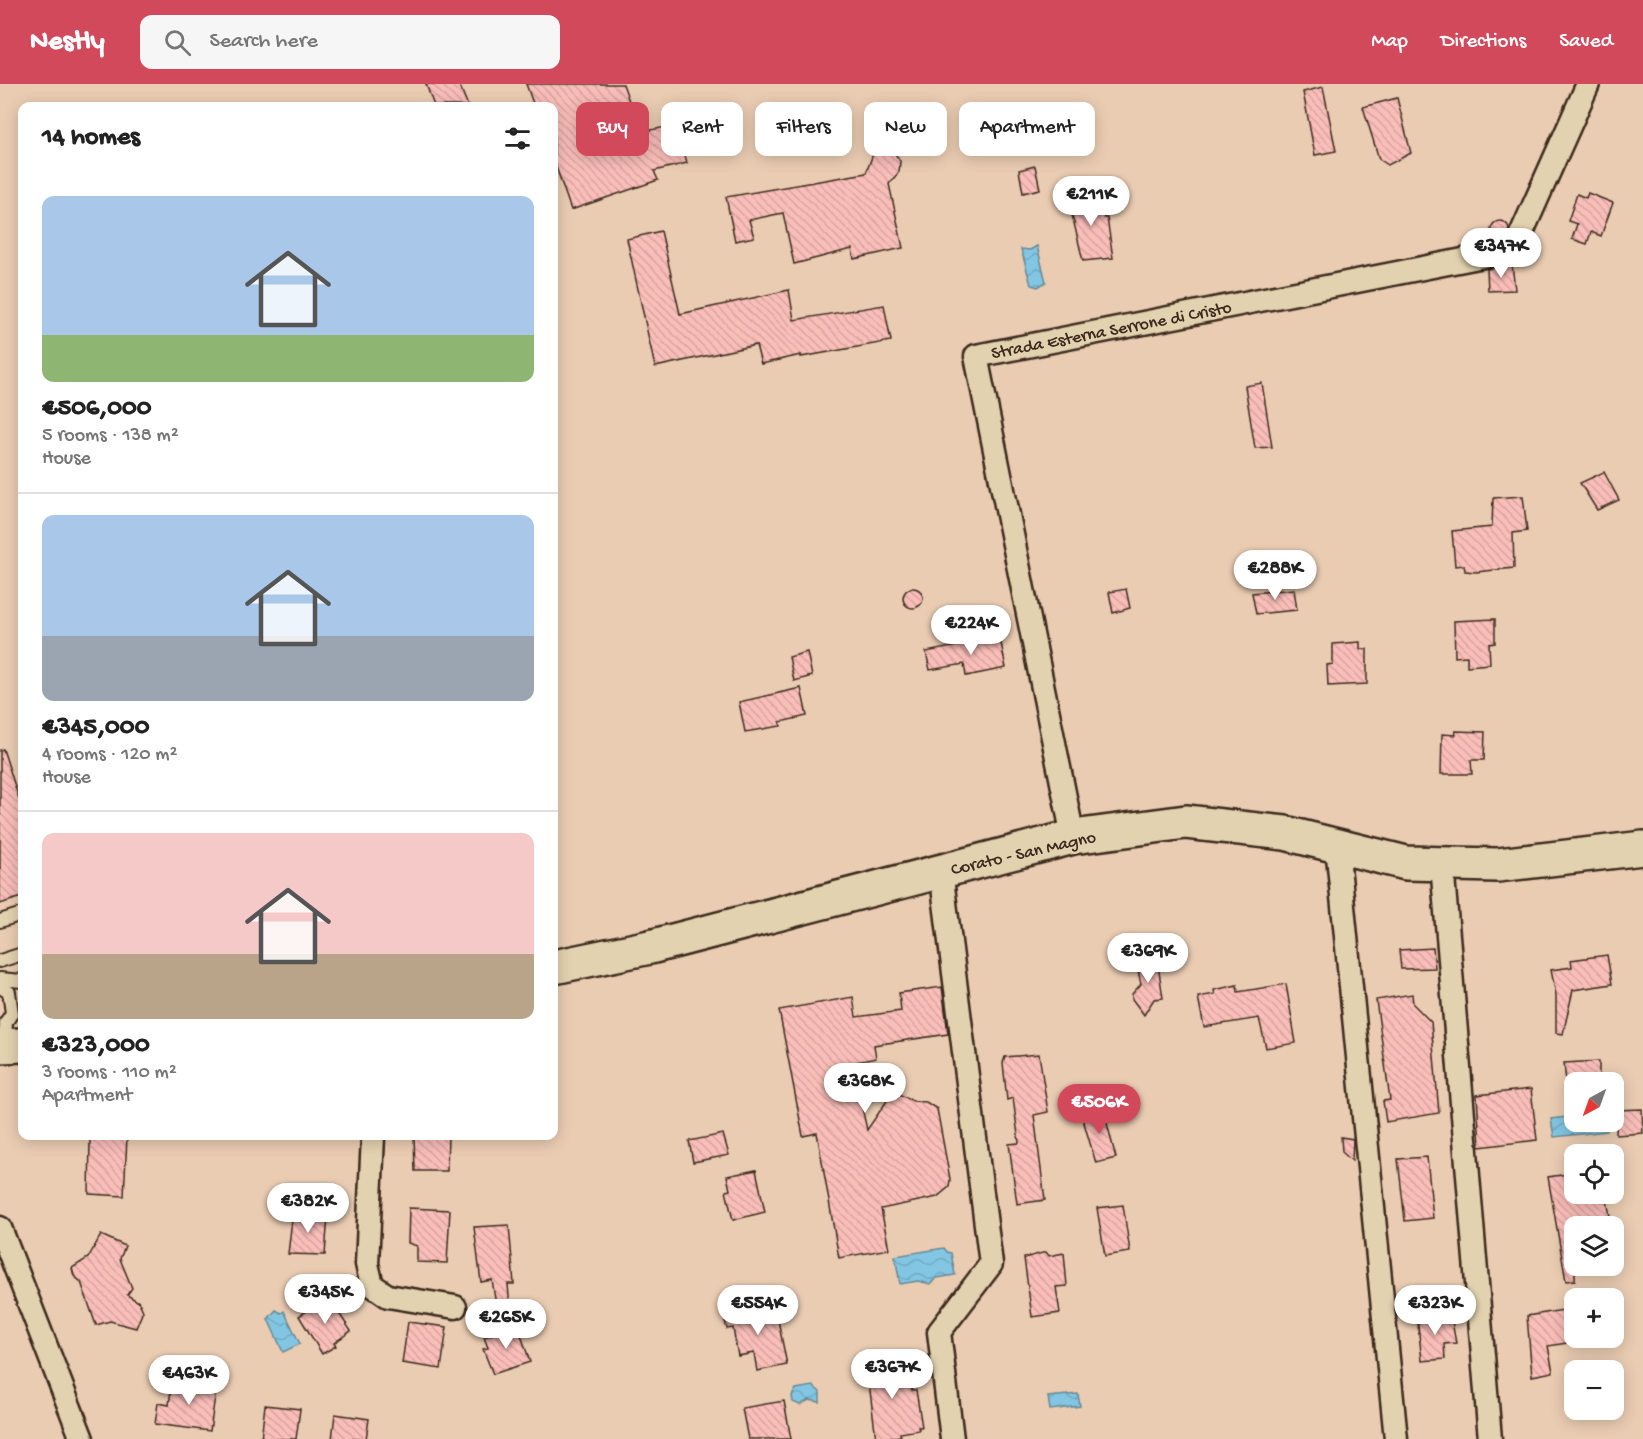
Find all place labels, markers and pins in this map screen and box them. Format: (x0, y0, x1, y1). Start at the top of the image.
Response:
pin: €211K (1049, 176, 1133, 227)
pin: €347K (1459, 228, 1543, 279)
pin: €288K (1233, 550, 1317, 601)
pin: €224K (929, 605, 1013, 656)
pin: €369K (1106, 933, 1190, 984)
pin: €368K (823, 1063, 907, 1114)
pin: €506K (1057, 1084, 1141, 1135)
pin: €382K (266, 1183, 350, 1234)
pin: €345K (283, 1274, 367, 1325)
pin: €554K (716, 1285, 800, 1336)
pin: €323K (1393, 1285, 1477, 1336)
pin: €265K (464, 1299, 548, 1350)
pin: €367K (850, 1349, 934, 1400)
pin: €463K (147, 1355, 231, 1406)

